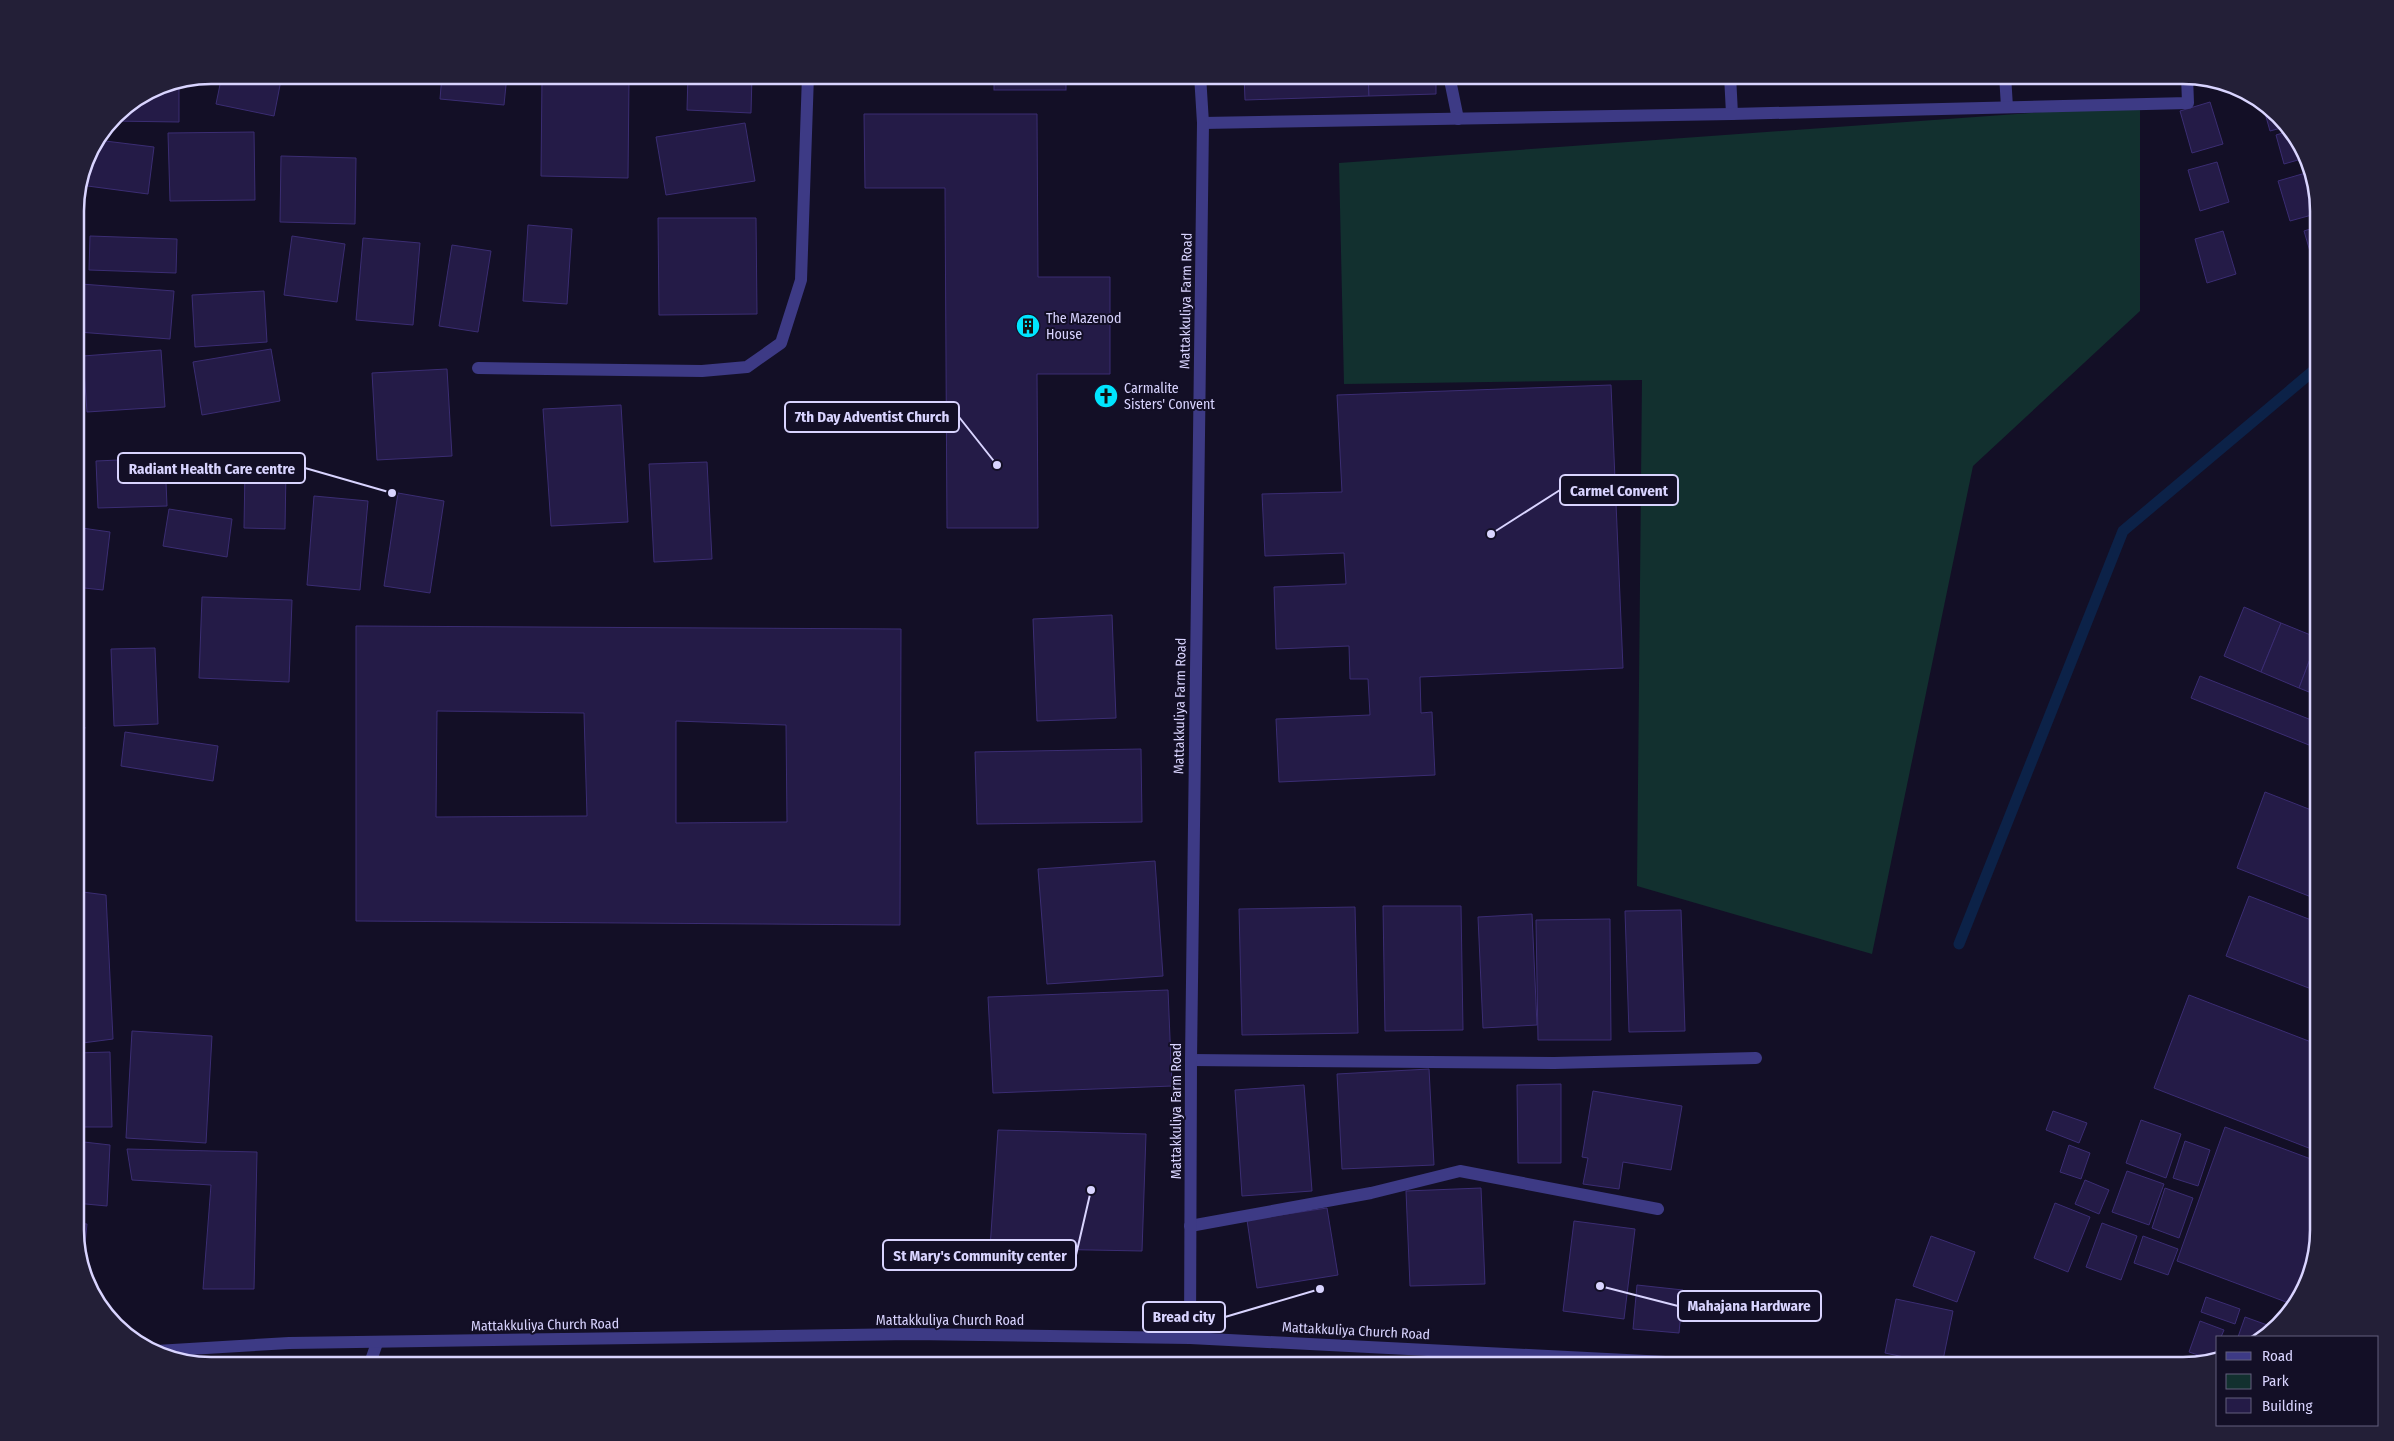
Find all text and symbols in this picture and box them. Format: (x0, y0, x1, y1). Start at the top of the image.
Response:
street label: Mattakkuliya Farm Road (1176, 233, 1196, 369)
place label: The Mazenod House (1046, 310, 1121, 343)
building icon: The Mazenod House (1015, 313, 1041, 339)
place label: Carmalite Sisters' Convent (1124, 380, 1215, 413)
church icon: Carmalite Sisters' Convent (1093, 383, 1119, 409)
callout: 7th Day Adventist Church (785, 402, 959, 432)
text: 7th Day Adventist Church (795, 408, 949, 426)
callout: Radiant Health Care centre (118, 453, 305, 483)
text: Radiant Health Care centre (129, 460, 296, 478)
callout: Carmel Convent (1560, 475, 1678, 505)
text: Carmel Convent (1570, 482, 1669, 500)
street label: Mattakkuliya Farm Road (1170, 638, 1190, 774)
street label: Mattakkuliya Farm Road (1168, 1043, 1185, 1179)
callout: St Mary's Community center (883, 1240, 1076, 1270)
text: St Mary's Community center (893, 1247, 1067, 1265)
callout: Mahajana Hardware (1678, 1291, 1821, 1321)
text: Mahajana Hardware (1687, 1297, 1811, 1315)
callout: Bread city (1143, 1302, 1225, 1332)
text: Bread city (1153, 1308, 1216, 1326)
street label: Mattakkuliya Church Road (876, 1312, 1024, 1329)
street label: Mattakkuliya Church Road (471, 1315, 619, 1335)
street label: Mattakkuliya Church Road (1282, 1319, 1430, 1343)
legend (2216, 1336, 2379, 1426)
text: Road (2262, 1347, 2293, 1365)
text: Park (2262, 1372, 2289, 1390)
text: Building (2262, 1397, 2313, 1415)

